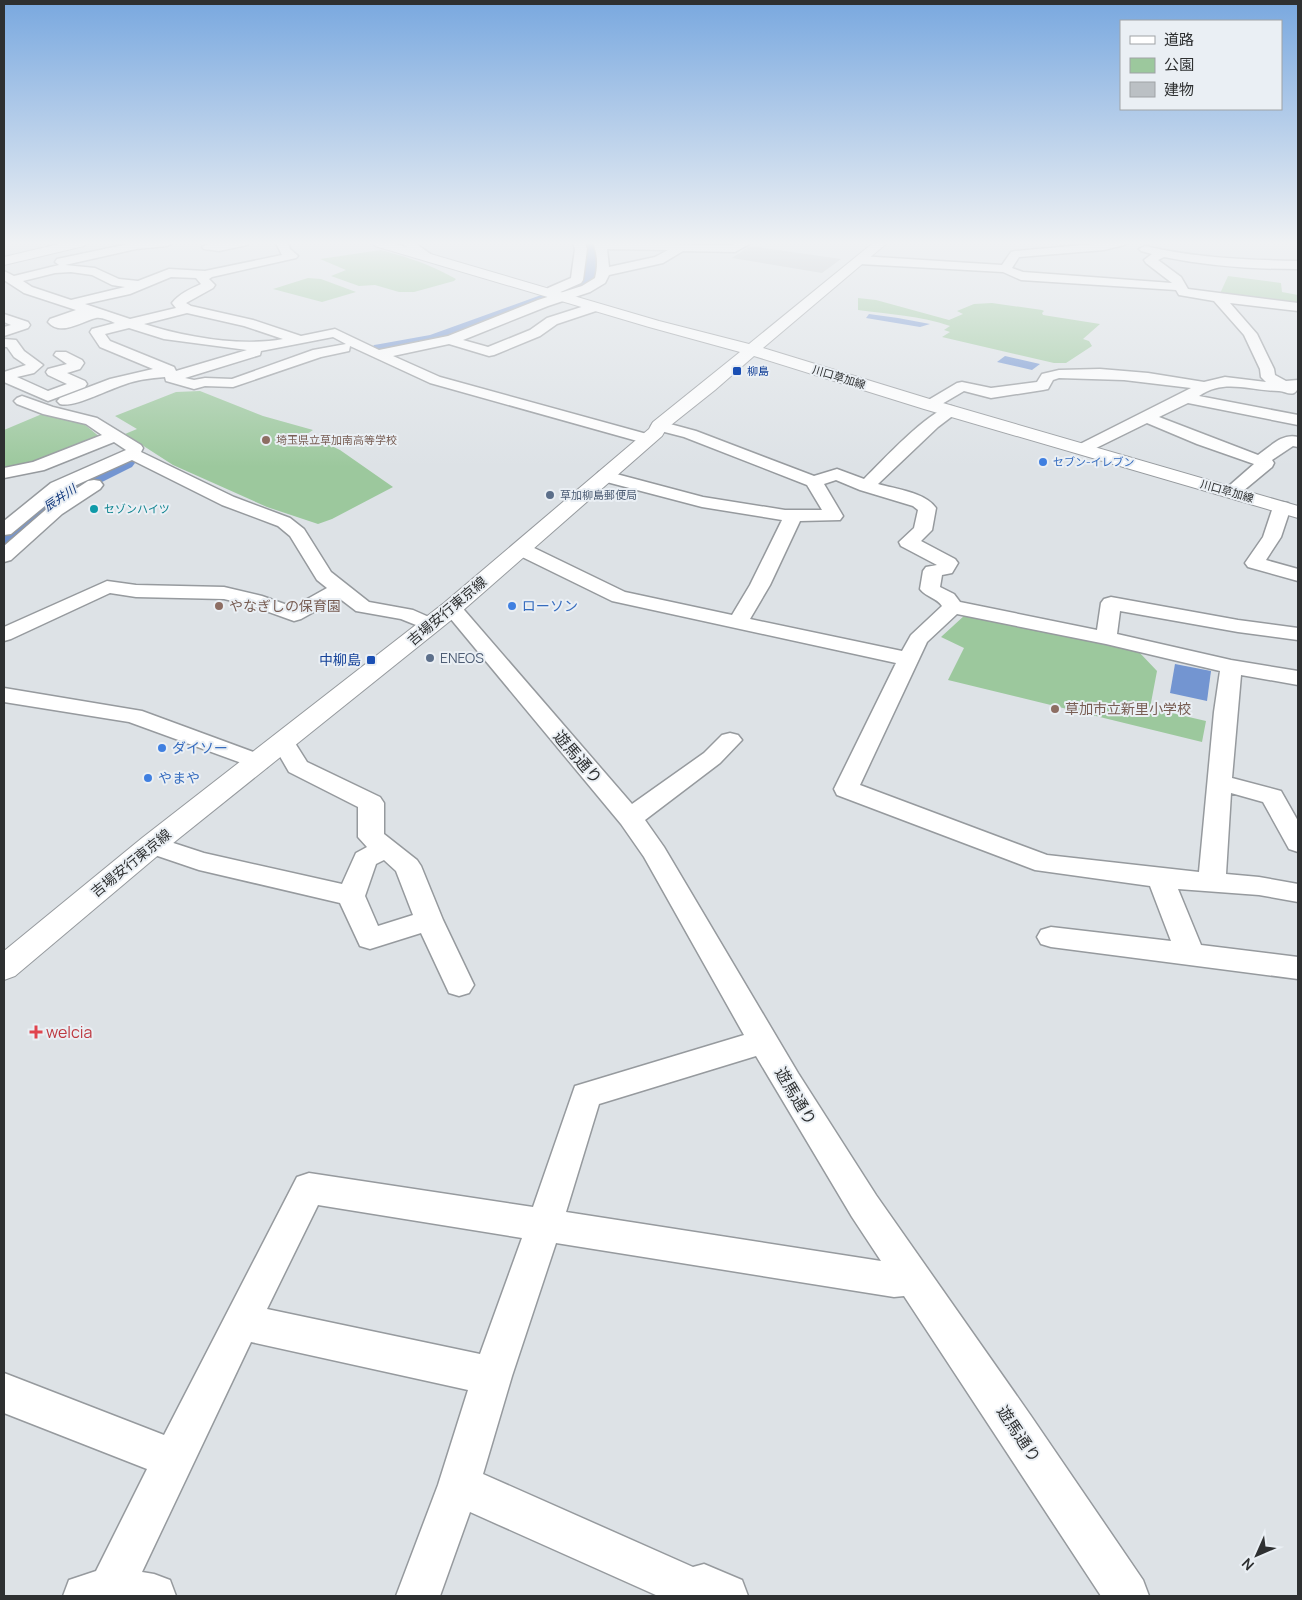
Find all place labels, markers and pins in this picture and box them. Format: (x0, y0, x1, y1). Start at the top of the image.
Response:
place label: 柳島 (747, 363, 769, 378)
marker: 柳島 (731, 365, 743, 377)
place label: 埼玉県立草加南高等学校 (276, 432, 397, 447)
marker: 埼玉県立草加南高等学校 (260, 434, 272, 446)
place label: セブン-イレブン (1053, 454, 1135, 469)
marker: セブン-イレブン (1037, 456, 1049, 468)
place label: 草加柳島郵便局 (560, 487, 637, 502)
marker: 草加柳島郵便局 (544, 489, 556, 501)
place label: セゾンハイツ (104, 501, 170, 516)
marker: セゾンハイツ (88, 503, 100, 515)
place label: やなぎしの保育園 (229, 596, 341, 615)
place label: ローソン (522, 596, 578, 615)
marker: やなぎしの保育園 (213, 600, 225, 612)
marker: ローソン (506, 600, 518, 612)
place label: ENEOS (440, 648, 484, 667)
place label: 中柳島 (319, 650, 361, 669)
marker: ENEOS (424, 652, 436, 664)
marker: 中柳島 (365, 654, 377, 666)
place label: 草加市立新里小学校 (1065, 699, 1191, 718)
marker: 草加市立新里小学校 (1049, 703, 1061, 715)
place label: ダイソー (172, 738, 228, 757)
marker: ダイソー (156, 742, 168, 754)
place label: やまや (158, 768, 200, 787)
marker: やまや (142, 772, 154, 784)
place label: welcia (46, 1021, 92, 1043)
marker: welcia (30, 1026, 42, 1038)

